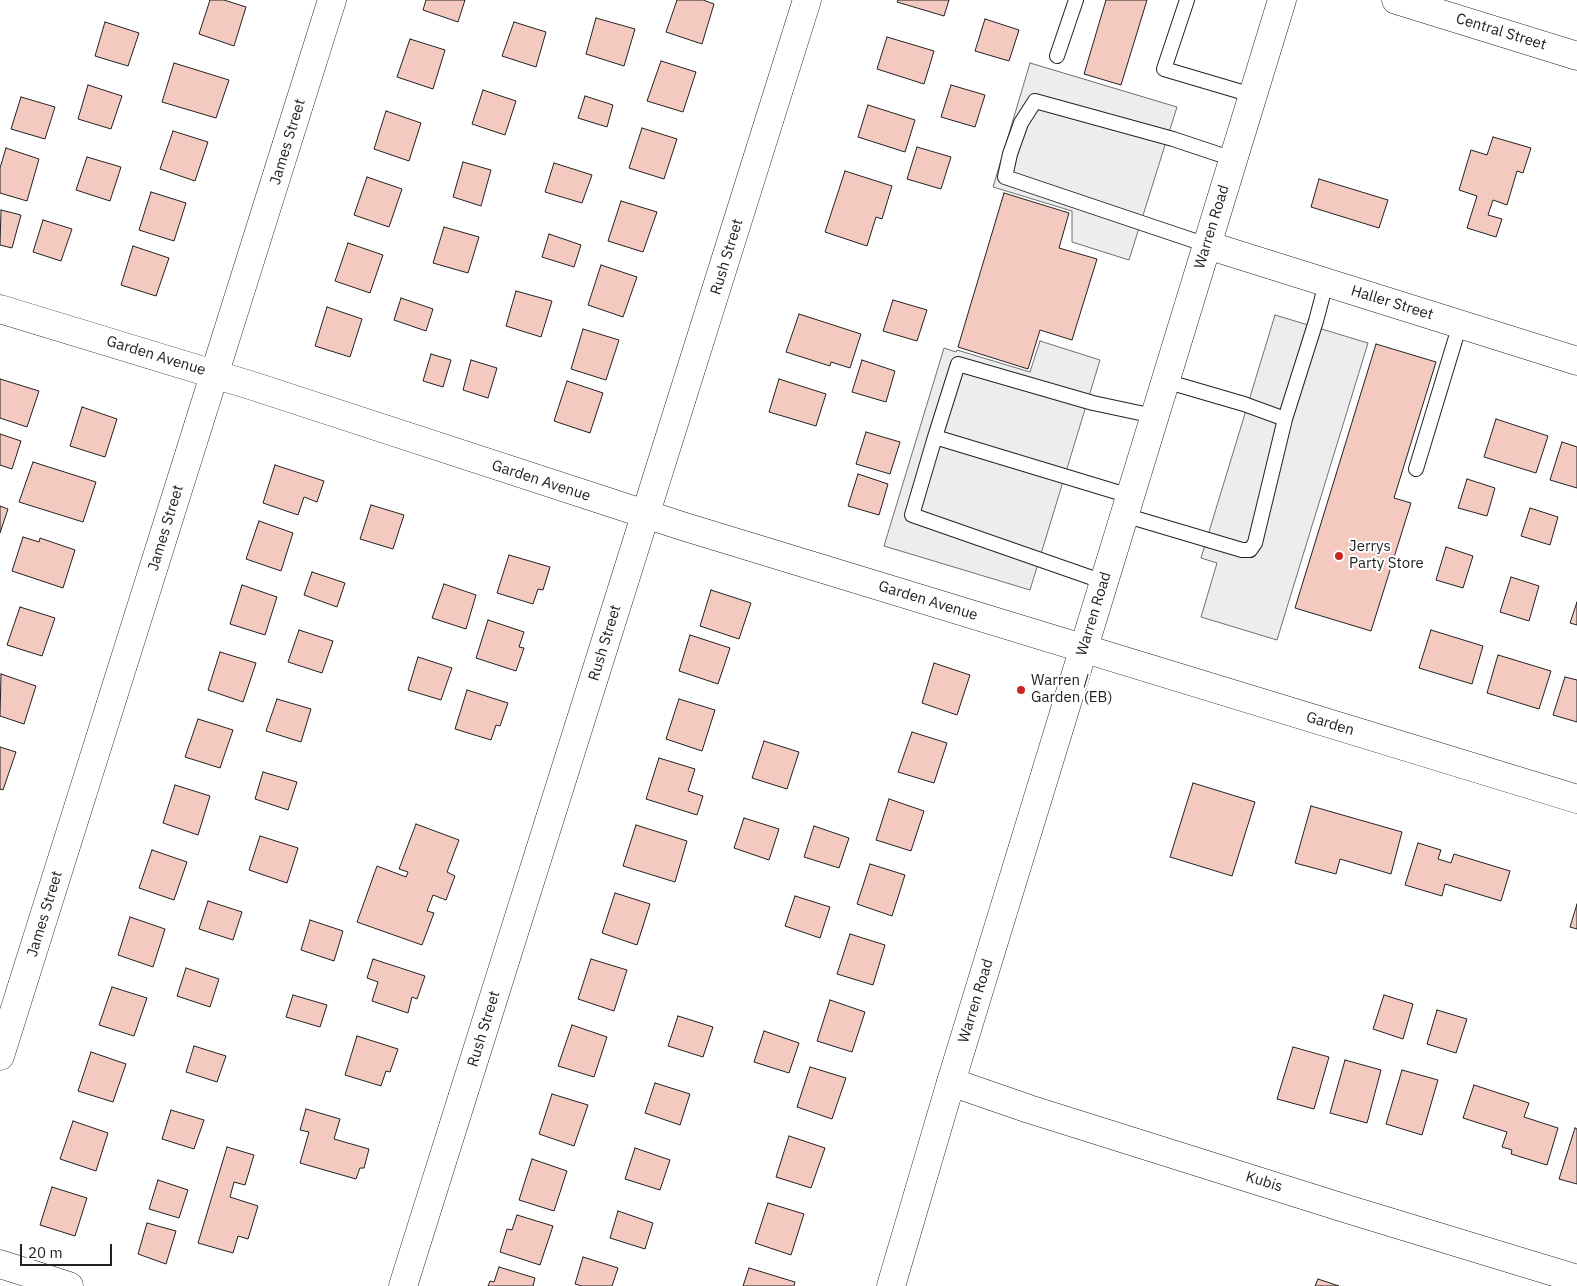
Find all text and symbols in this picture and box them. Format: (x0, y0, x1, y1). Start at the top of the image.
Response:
street label: Central Street (1454, 10, 1548, 54)
street label: James Street (266, 97, 310, 187)
street label: Warren Road (1191, 183, 1233, 271)
street label: Rush Street (707, 217, 747, 297)
street label: Haller Street (1349, 282, 1435, 324)
street label: Garden Avenue (104, 332, 208, 380)
street label: Garden Avenue (489, 457, 593, 505)
street label: James Street (144, 483, 188, 573)
place label: Jerrys Party Store (1349, 538, 1424, 573)
marker: Jerrys Party Store (1333, 550, 1345, 562)
street label: Warren Road (1073, 570, 1115, 658)
street label: Garden Avenue (876, 577, 980, 625)
street label: Rush Street (585, 603, 625, 683)
place label: Warren / Garden (EB) (1031, 672, 1112, 707)
marker: Warren / Garden (EB) (1015, 684, 1027, 696)
street label: Garden (1304, 708, 1356, 740)
street label: James Street (23, 869, 67, 959)
street label: Warren Road (955, 957, 997, 1045)
street label: Rush Street (464, 989, 504, 1069)
street label: Kubis (1243, 1168, 1285, 1196)
scale bar (22, 1234, 115, 1266)
text: 20 m (28, 1243, 63, 1262)

